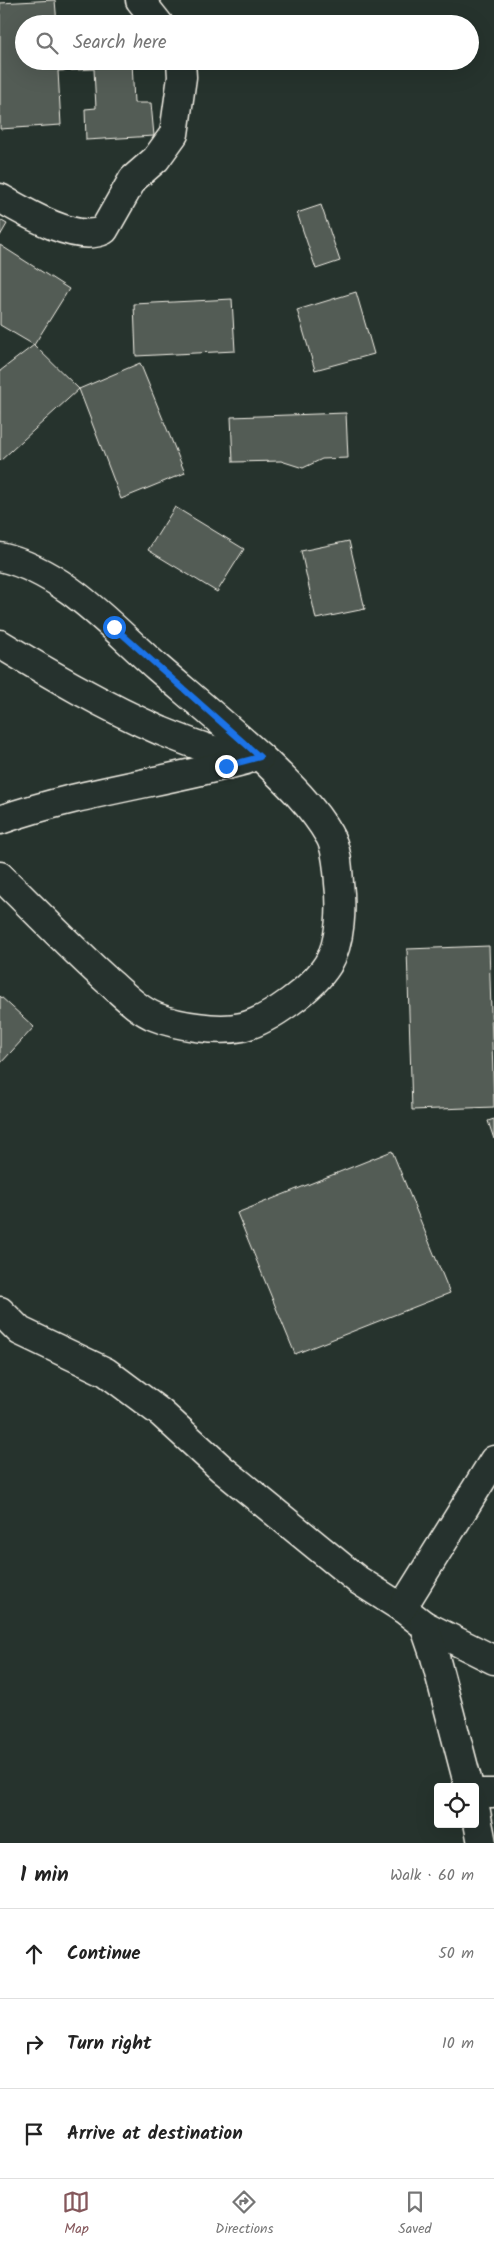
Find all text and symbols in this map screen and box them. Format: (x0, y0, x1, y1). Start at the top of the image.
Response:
search box (15, 15, 479, 70)
text: Search here (73, 28, 167, 58)
icon: search (33, 29, 61, 57)
route start (103, 616, 126, 639)
route end (215, 755, 238, 778)
map controls (434, 1783, 479, 1828)
button: locate (434, 1783, 479, 1828)
text: 1 min (20, 1859, 69, 1892)
text: Walk · 60 m (390, 1863, 474, 1888)
text: Continue (67, 1939, 140, 1969)
icon: ahead (20, 1940, 48, 1968)
text: 50 m (438, 1941, 474, 1966)
text: Turn right (67, 2029, 152, 2059)
icon: right (20, 2030, 48, 2058)
text: 10 m (442, 2031, 474, 2056)
text: Arrive at destination (67, 2119, 243, 2149)
icon: arrive (20, 2120, 48, 2148)
tab: Map (62, 2188, 90, 2240)
tab: Directions (215, 2188, 273, 2240)
tab: Saved (398, 2188, 432, 2240)

